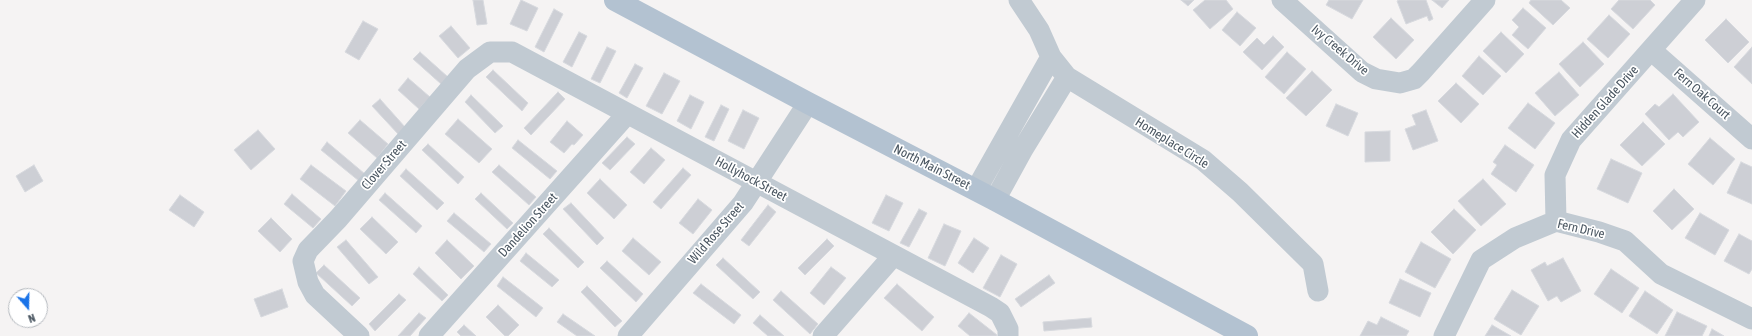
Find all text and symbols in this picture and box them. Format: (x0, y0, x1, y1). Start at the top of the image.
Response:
street label: Ivy Creek Drive (1308, 22, 1372, 78)
street label: Hidden Glade Drive (1568, 62, 1642, 142)
street label: Fern Oak Court (1671, 65, 1733, 123)
street label: Homeplace Circle (1132, 114, 1212, 172)
street label: Clover Street (358, 137, 410, 193)
street label: North Main Street (891, 141, 973, 193)
street label: Hollyhock Street (712, 154, 790, 204)
street label: Dandelion Street (495, 190, 561, 260)
street label: Wild Rose Street (685, 199, 747, 267)
street label: Fern Drive (1556, 216, 1606, 242)
north arrow (8, 288, 48, 328)
text: N (27, 312, 37, 325)

